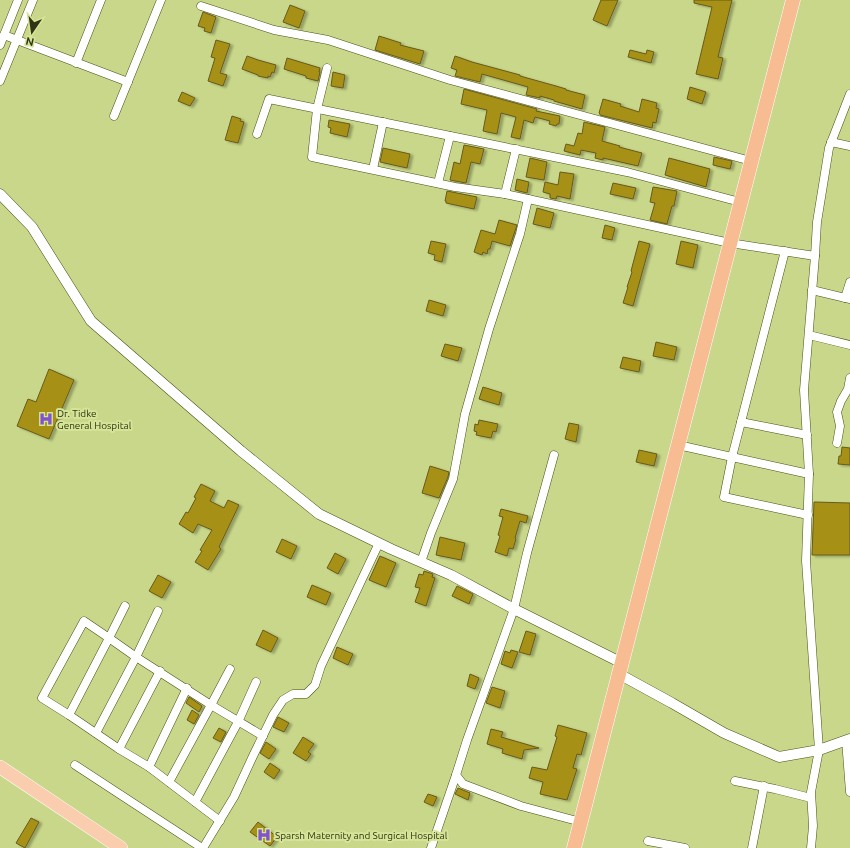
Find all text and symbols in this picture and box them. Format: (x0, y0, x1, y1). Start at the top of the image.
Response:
north arrow (12, 12, 52, 52)
text: N (24, 35, 35, 49)
place label: Dr. Tidke General Hospital (57, 408, 132, 431)
hospital icon: Dr. Tidke General Hospital (38, 411, 54, 427)
hospital icon: Sparsh Maternity and Surgical Hospital (256, 827, 272, 843)
place label: Sparsh Maternity and Surgical Hospital (275, 830, 448, 841)

